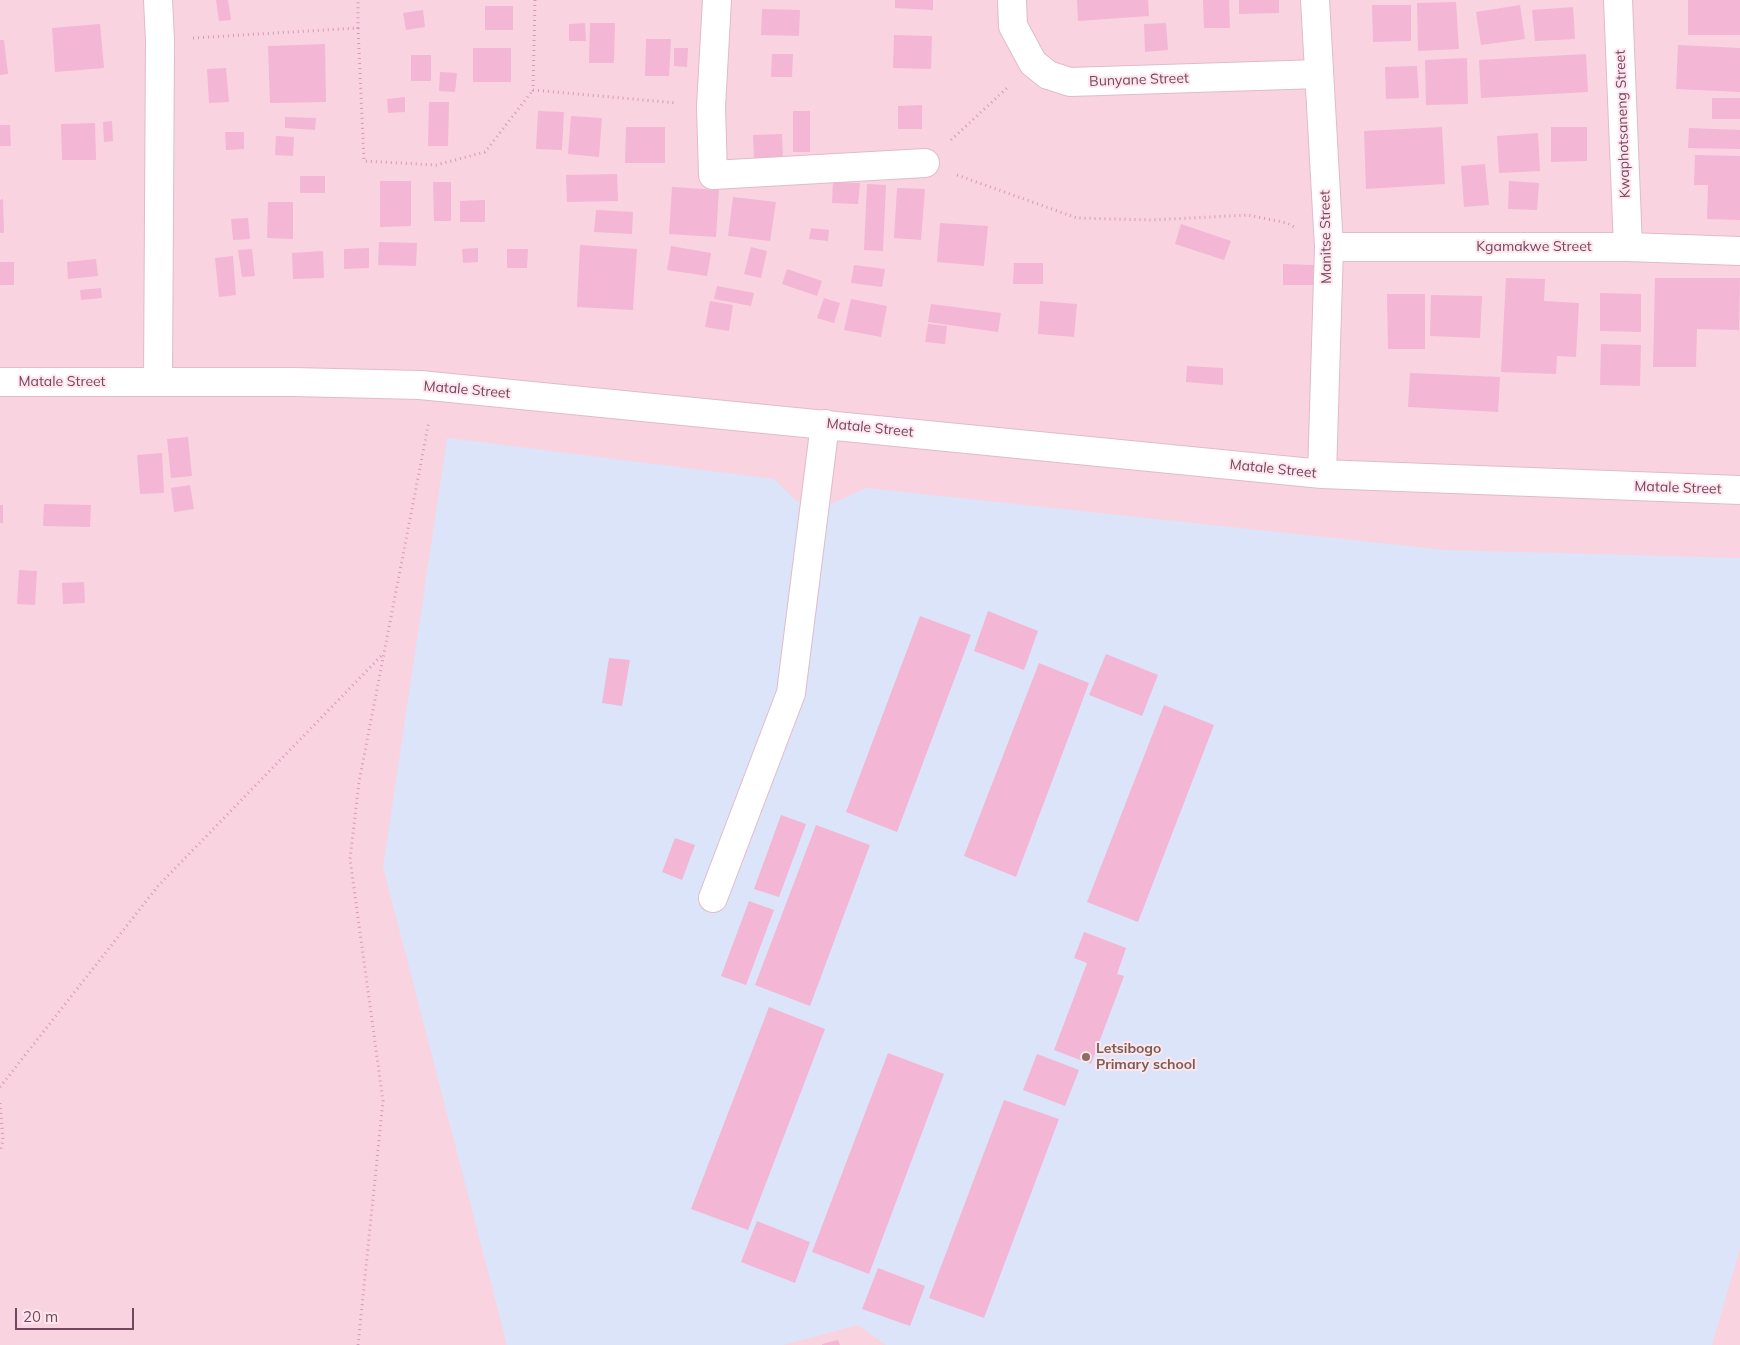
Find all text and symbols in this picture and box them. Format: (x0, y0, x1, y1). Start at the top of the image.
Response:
street label: Kwaphotsaneng Street (1612, 49, 1634, 199)
street label: Bunyane Street (1089, 70, 1189, 90)
street label: Manitse Street (1317, 190, 1335, 284)
street label: Kgamakwe Street (1476, 239, 1592, 255)
street label: Matale Street (18, 374, 106, 390)
street label: Matale Street (423, 378, 511, 402)
street label: Matale Street (826, 415, 914, 441)
street label: Matale Street (1229, 456, 1317, 482)
street label: Matale Street (1634, 478, 1722, 498)
place label: Letsibogo Primary school (1096, 1041, 1196, 1074)
marker: Letsibogo Primary school (1080, 1051, 1092, 1063)
scale bar (18, 1298, 136, 1330)
text: 20 m (23, 1307, 58, 1326)

